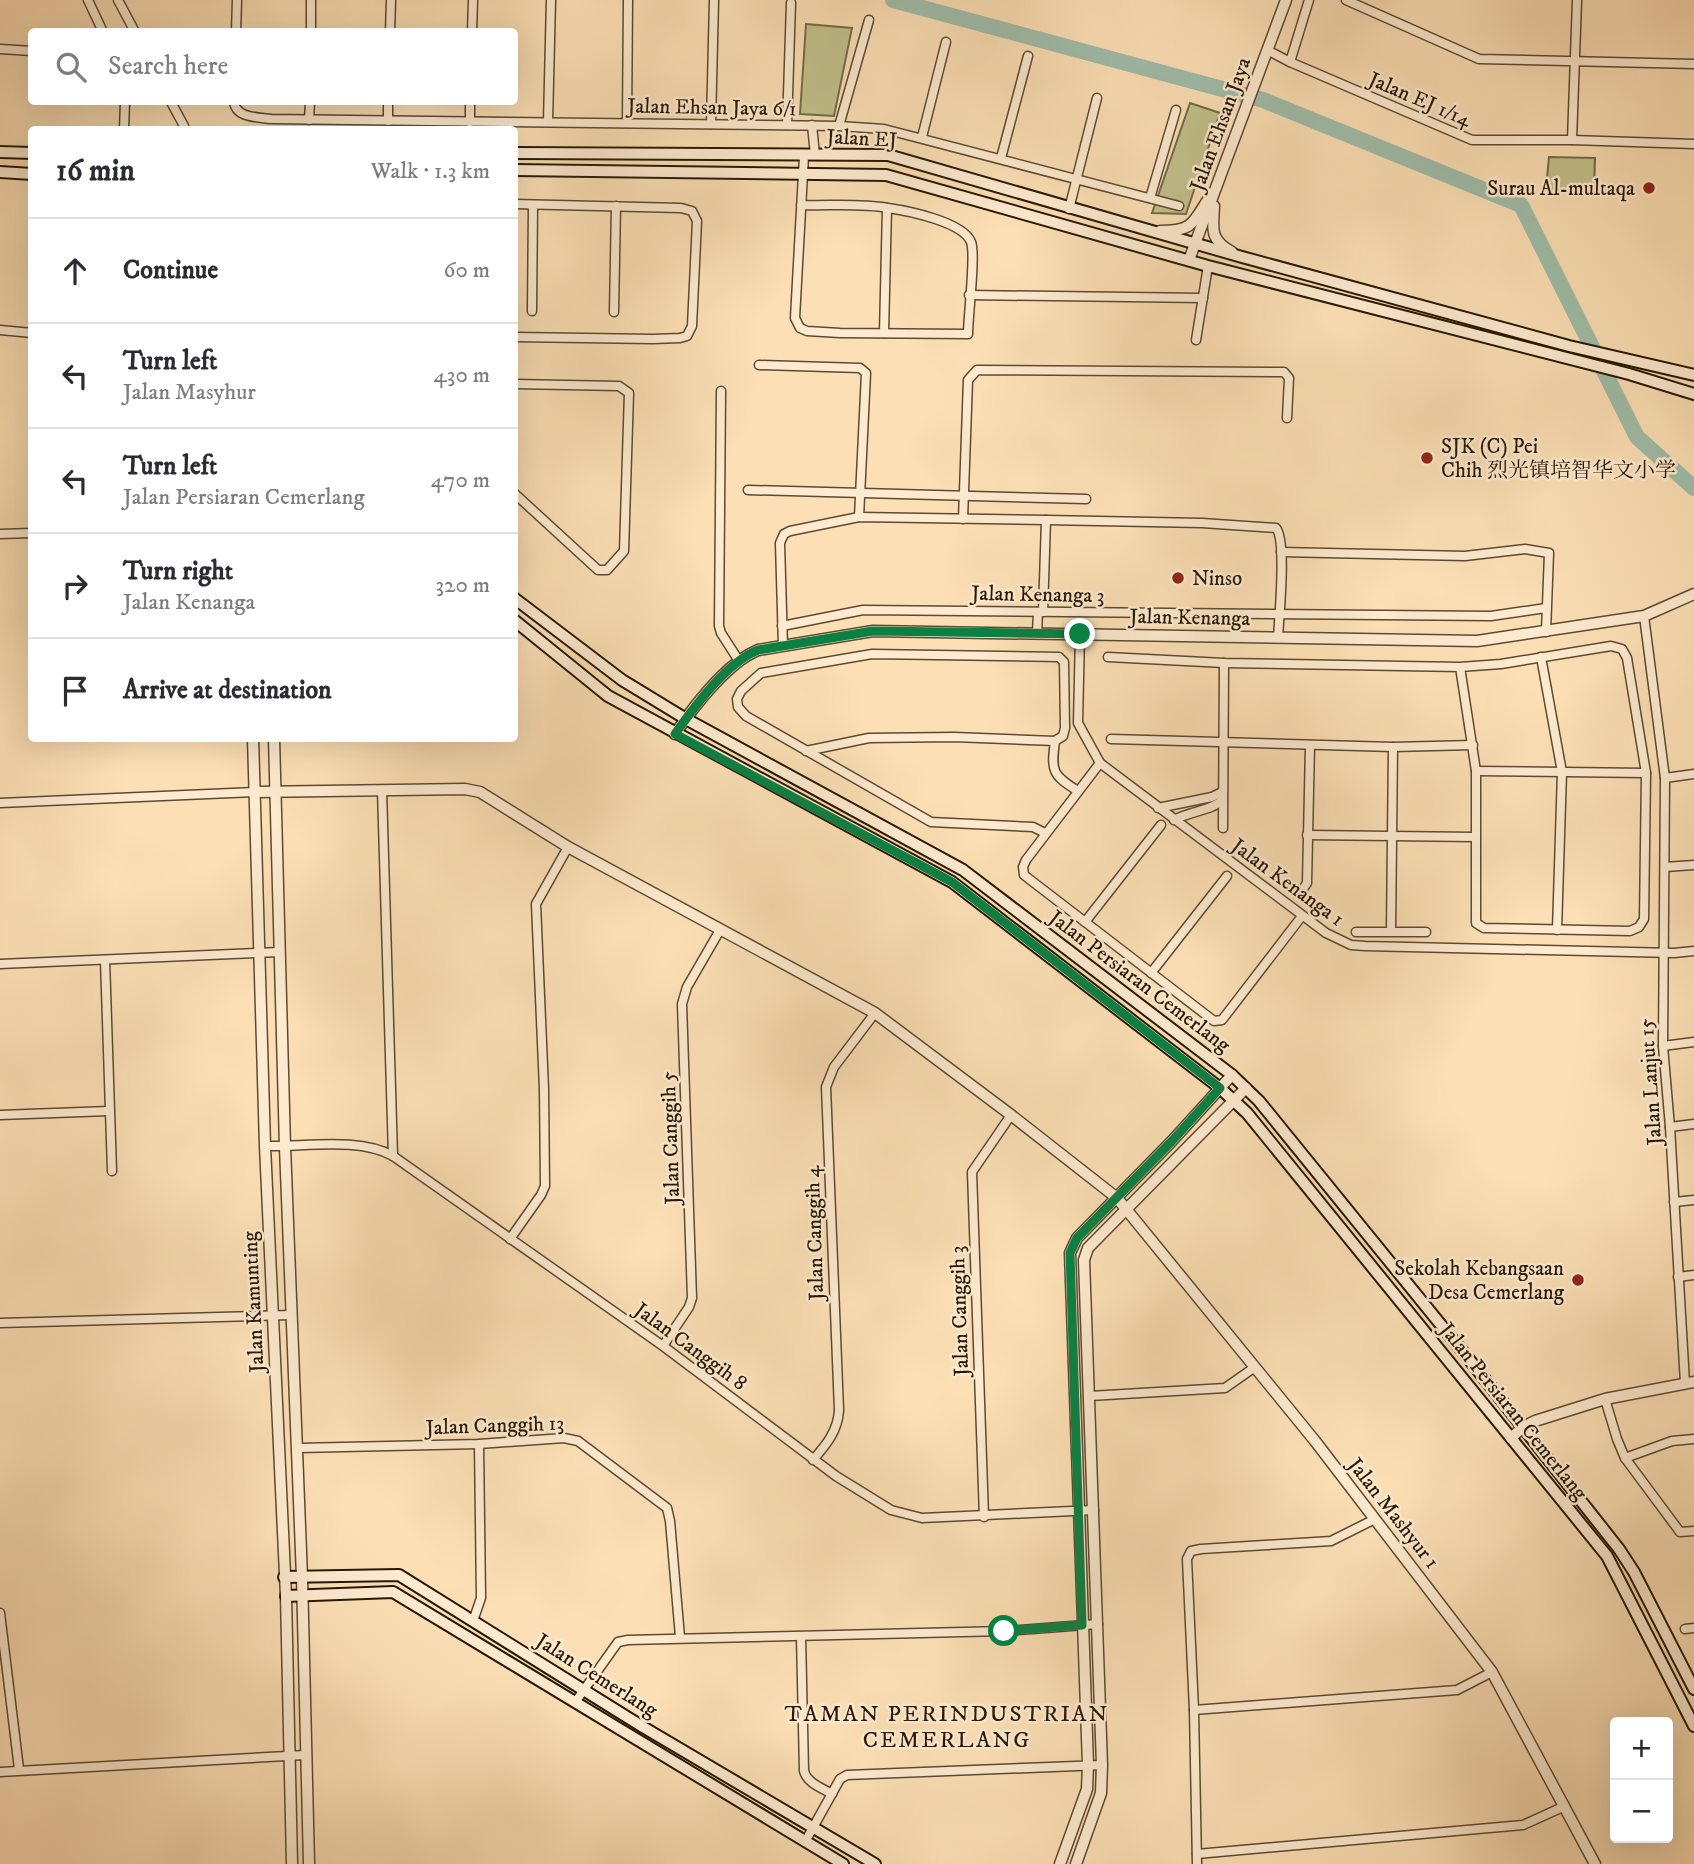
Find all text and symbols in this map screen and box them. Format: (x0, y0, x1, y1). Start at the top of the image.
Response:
search box (28, 28, 518, 105)
icon: search (52, 48, 90, 86)
text: Search here (108, 50, 228, 83)
street label: Jalan Ehsan Jaya (1184, 54, 1257, 197)
street label: Jalan EJ 1/14 (1363, 66, 1476, 133)
street label: Jalan Ehsan Jaya 6/1 (625, 93, 797, 122)
street label: Jalan EJ (824, 124, 898, 154)
text: 16 min (56, 153, 135, 190)
text: Walk · 1.3 km (371, 157, 490, 186)
place label: Surau Al-multaqa (1487, 176, 1635, 202)
marker: Surau Al-multaqa (1641, 180, 1657, 196)
icon: ahead (56, 252, 94, 290)
text: Continue (123, 254, 218, 287)
text: 60 m (443, 256, 490, 285)
text: Turn left (123, 345, 217, 378)
icon: left (56, 357, 94, 395)
text: 430 m (434, 361, 490, 390)
text: Jalan Masyhur (123, 378, 256, 407)
place label: SJK (C) Pei Chih 烈光镇培智华文小学 (1441, 434, 1676, 484)
text: Turn left (123, 450, 217, 483)
marker: SJK (C) Pei Chih 烈光镇培智华文小学 (1419, 450, 1435, 466)
icon: left (56, 462, 94, 500)
text: 470 m (431, 466, 490, 495)
text: Jalan Persiaran Cemerlang (123, 483, 365, 512)
text: Turn right (123, 555, 233, 588)
place label: Ninso (1192, 566, 1242, 592)
icon: right (56, 567, 94, 605)
marker: Ninso (1170, 570, 1186, 586)
text: 320 m (436, 571, 490, 600)
street label: Jalan Kenanga 3 (969, 581, 1105, 609)
text: Jalan Kenanga (123, 588, 255, 617)
street label: Jalan Kenanga (1127, 604, 1251, 632)
route end (1064, 618, 1095, 649)
icon: arrive (56, 672, 94, 710)
text: Arrive at destination (123, 674, 332, 707)
street label: Jalan Kenanga 1 (1224, 832, 1349, 932)
street label: Jalan Persiaran Cemerlang (1042, 904, 1236, 1059)
street label: Jalan Lanjut 15 (1634, 1018, 1669, 1148)
street label: Jalan Canggih 5 (656, 1071, 686, 1207)
street label: Jalan Canggih 4 (800, 1164, 830, 1303)
street label: Jalan Kamunting (237, 1230, 271, 1375)
street label: Jalan Canggih 3 (945, 1245, 975, 1379)
place label: Sekolah Kebangsaan Desa Cemerlang (1394, 1256, 1565, 1306)
marker: Sekolah Kebangsaan Desa Cemerlang (1570, 1272, 1586, 1288)
street label: Jalan Canggih 8 (627, 1296, 752, 1397)
street label: Jalan Persiaran Cemerlang (1432, 1316, 1593, 1506)
street label: Jalan Canggih 13 (423, 1411, 565, 1441)
street label: Jalan Mashyur 1 (1341, 1451, 1445, 1574)
route start (988, 1615, 1019, 1646)
street label: Jalan Cemerlang (529, 1627, 663, 1724)
district label: TAMAN PERINDUSTRIAN CEMERLANG (785, 1700, 1109, 1755)
map controls (1610, 1717, 1673, 1843)
button: + (1610, 1717, 1673, 1780)
button: − (1610, 1780, 1673, 1843)

